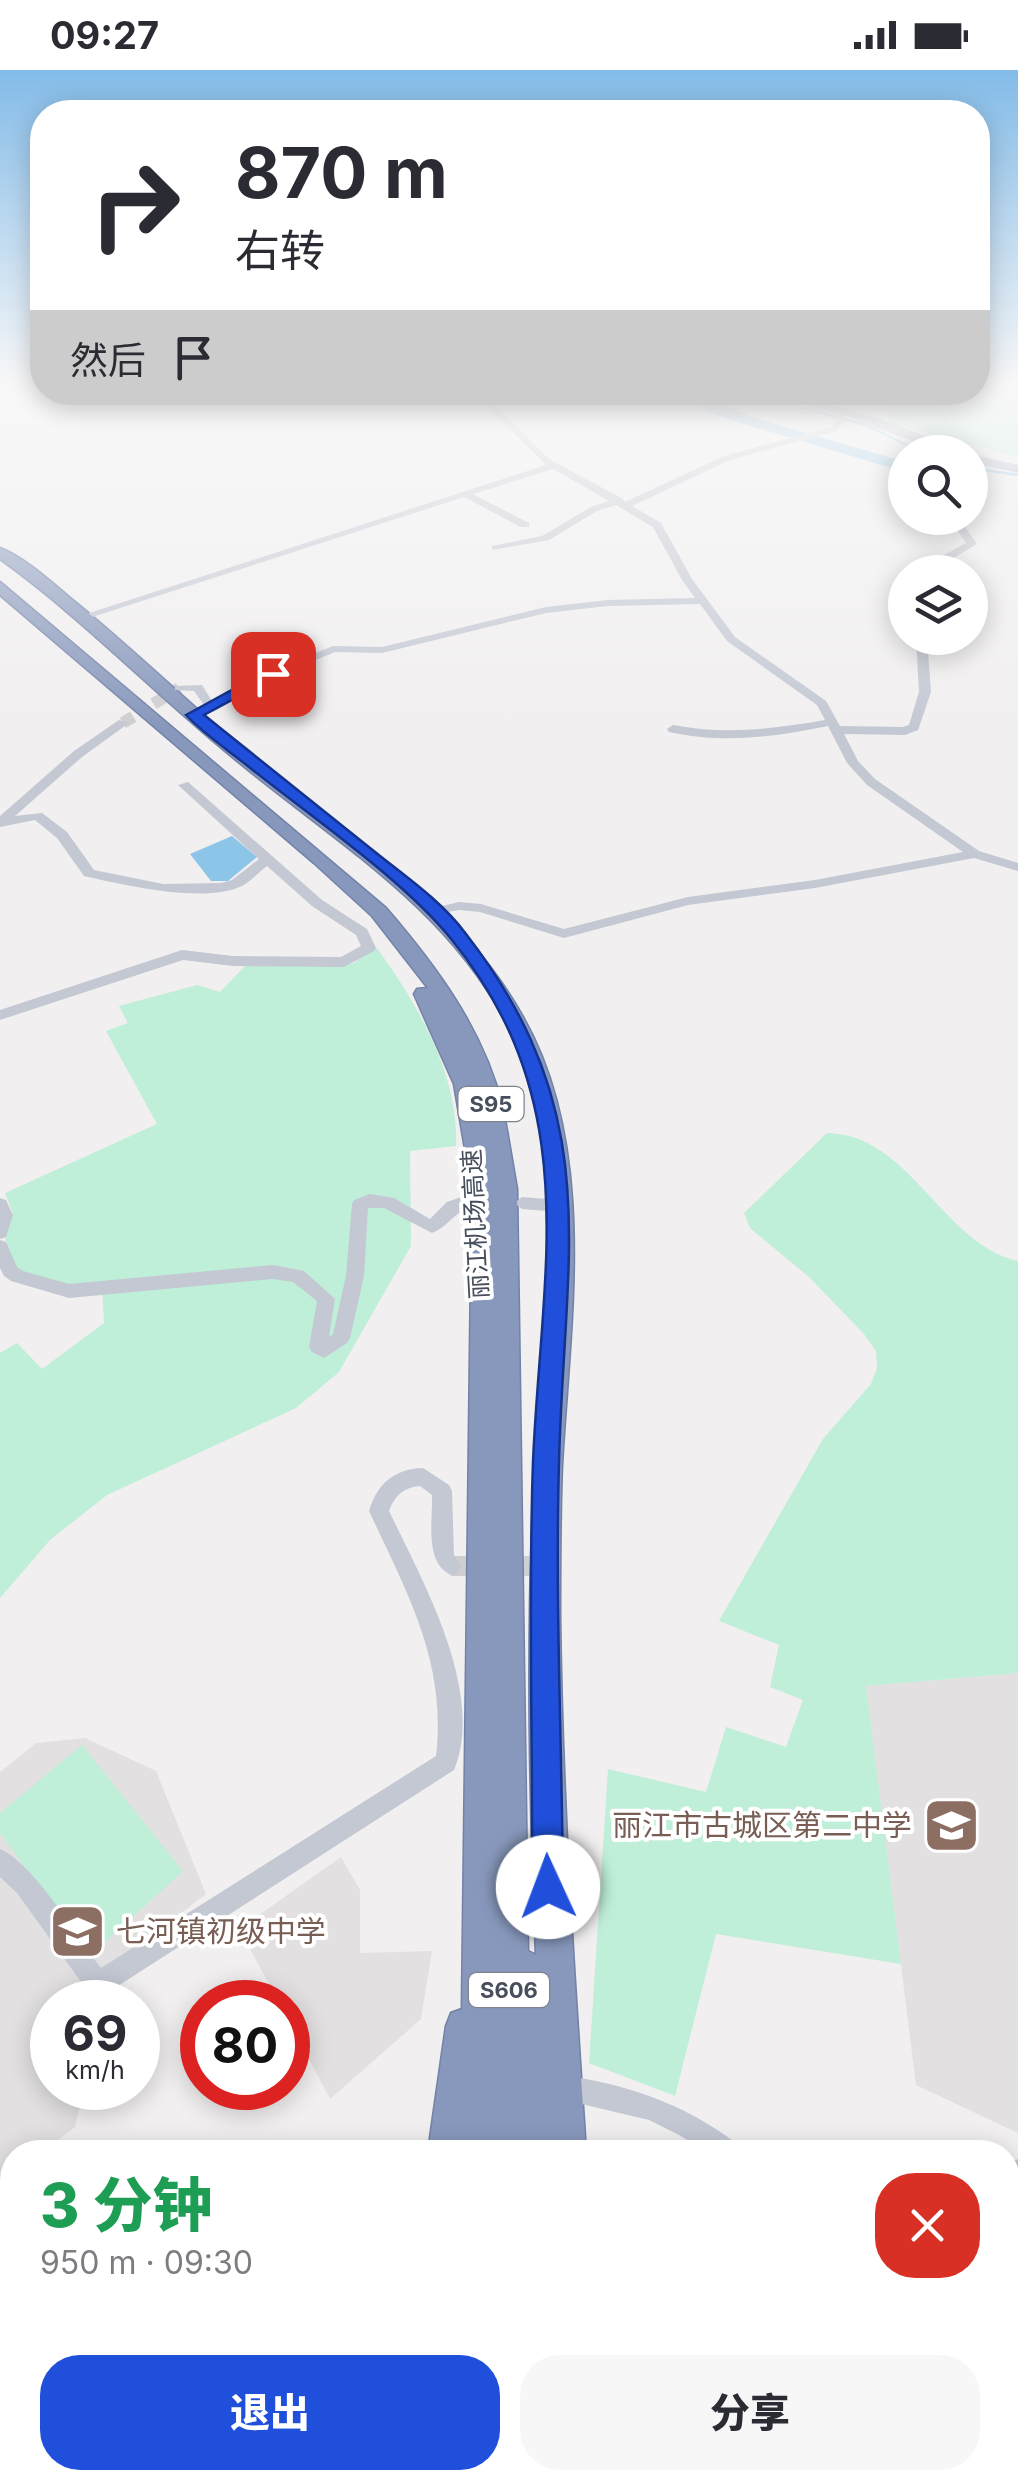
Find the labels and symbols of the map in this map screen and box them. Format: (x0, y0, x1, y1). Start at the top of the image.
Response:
pin (231, 632, 316, 717)
road number: S95 (458, 1087, 524, 1121)
street label: 丽江机场高速 (456, 1148, 494, 1300)
school or university icon: 丽江市古城区第二中学 (921, 1795, 981, 1855)
place label: 丽江市古城区第二中学 (612, 1807, 912, 1843)
position arrow (496, 1835, 600, 1939)
school or university icon: 七河镇初级中学 (47, 1901, 107, 1961)
place label: 七河镇初级中学 (116, 1913, 326, 1949)
road number: S606 (469, 1973, 549, 2007)
speed limit sign: 80 (180, 1980, 310, 2110)

